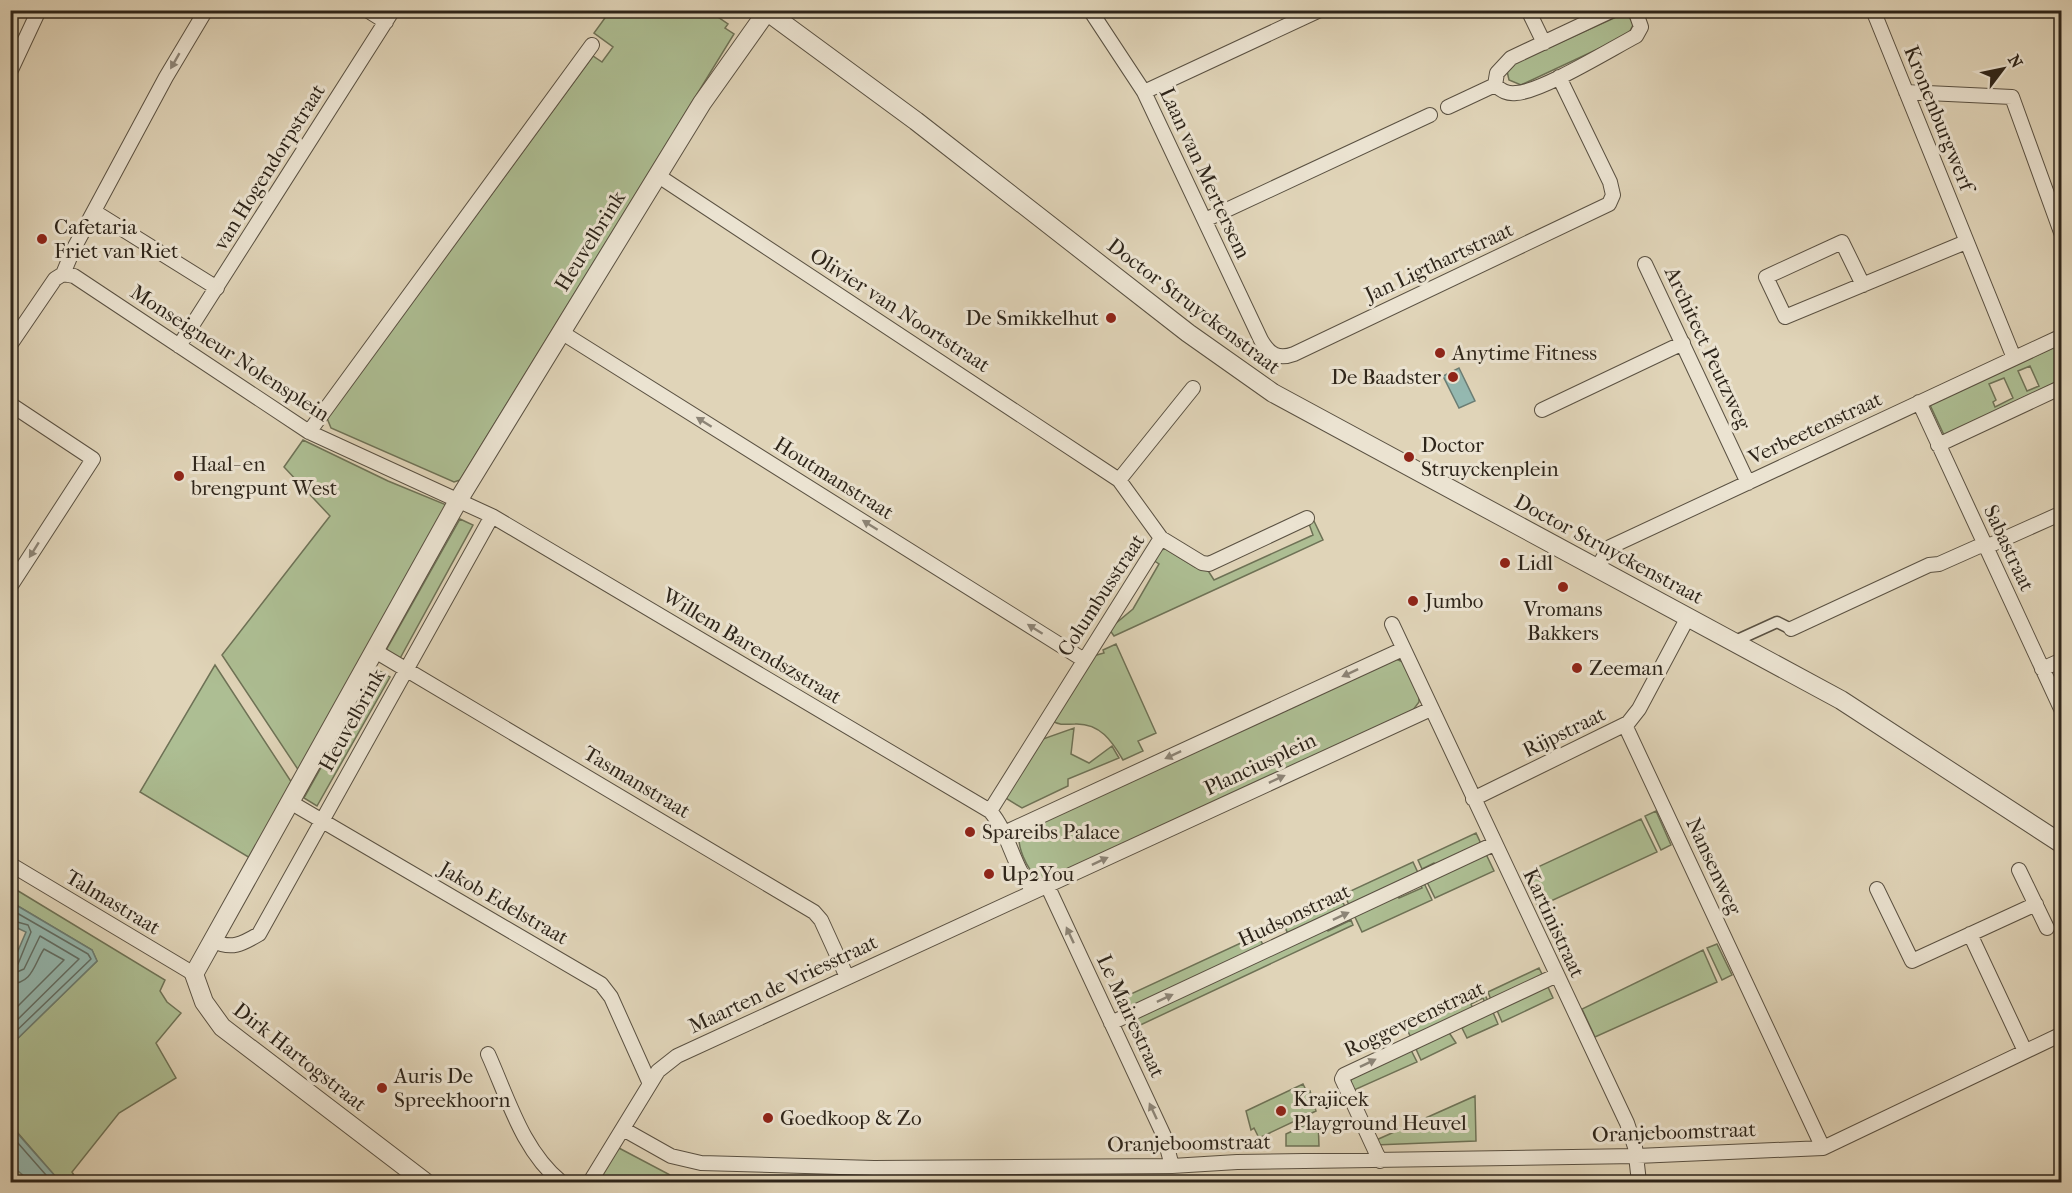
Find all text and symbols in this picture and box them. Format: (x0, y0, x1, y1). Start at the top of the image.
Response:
north arrow (1973, 39, 2033, 99)
street label: Kronenburgwerf (1899, 42, 1980, 198)
text: N (2004, 51, 2027, 72)
one-way arrow (170, 53, 181, 69)
street label: van Hogendorpstraat (208, 79, 330, 254)
street label: Laan van Mertersem (1155, 83, 1255, 263)
street label: Heuvelbrink (550, 186, 630, 295)
place label: Cafetaria Friet van Riet (54, 215, 179, 263)
street label: Jan Ligthartstraat (1359, 217, 1517, 308)
marker: Cafetaria Friet van Riet (35, 232, 49, 246)
street label: Doctor Struyckenstraat (1103, 233, 1286, 379)
street label: Olivier van Noortstraat (805, 243, 995, 377)
street label: Architect Peutzweg (1659, 262, 1757, 434)
street label: Monseigneur Nolensplein (126, 280, 334, 426)
place label: De Smikkelhut (965, 306, 1100, 330)
marker: De Smikkelhut (1104, 311, 1118, 325)
place label: Anytime Fitness (1451, 341, 1597, 365)
marker: Anytime Fitness (1433, 346, 1447, 360)
place label: De Baadster (1331, 365, 1441, 389)
marker: De Baadster (1446, 370, 1460, 384)
street label: Verbeetenstraat (1743, 386, 1886, 470)
one-way arrow (696, 416, 713, 427)
street label: Houtmanstraat (770, 432, 899, 525)
place label: Doctor Struyckenplein (1421, 433, 1559, 481)
marker: Doctor Struyckenplein (1402, 450, 1416, 464)
place label: Haal- en brengpunt West (190, 452, 338, 500)
marker: Haal- en brengpunt West (172, 469, 186, 483)
street label: Doctor Struyckenstraat (1510, 489, 1708, 609)
street label: Sabastraat (1979, 501, 2040, 595)
one-way arrow (862, 520, 878, 531)
street label: Columbusstraat (1053, 529, 1150, 661)
one-way arrow (29, 542, 40, 558)
place label: Lidl (1517, 551, 1553, 575)
marker: Lidl (1498, 556, 1512, 570)
marker: Vromans Bakkers (1556, 580, 1570, 594)
street label: Willem Barendszstraat (657, 582, 846, 709)
place label: Jumbo (1423, 589, 1483, 613)
marker: Jumbo (1406, 594, 1420, 608)
place label: Vromans Bakkers (1522, 597, 1603, 645)
one-way arrow (1027, 624, 1043, 635)
place label: Zeeman (1589, 656, 1663, 680)
marker: Zeeman (1570, 661, 1584, 675)
street label: Heuvelbrink (314, 664, 390, 775)
one-way arrow (1341, 669, 1358, 678)
street label: Rijpstraat (1519, 701, 1610, 762)
street label: Planciusplein (1200, 728, 1320, 800)
street label: Tasmanstraat (579, 741, 695, 824)
one-way arrow (1164, 750, 1181, 759)
one-way arrow (1269, 774, 1286, 783)
street label: Nansenweg (1681, 814, 1747, 919)
place label: Spareibs Palace (982, 820, 1120, 844)
marker: Spareibs Palace (963, 825, 977, 839)
street label: Jakob Edelstraat (433, 855, 573, 950)
one-way arrow (1092, 856, 1110, 866)
place label: Up2You (1001, 862, 1074, 886)
street label: Talmastraat (61, 864, 165, 940)
street label: Kartinistraat (1518, 865, 1590, 982)
marker: Up2You (982, 867, 996, 881)
street label: Hudsonstraat (1234, 878, 1354, 951)
one-way arrow (1333, 911, 1350, 920)
one-way arrow (1066, 926, 1075, 943)
street label: Maarten de Vriesstraat (685, 930, 882, 1038)
street label: Le Mairestraat (1092, 951, 1170, 1082)
street label: Roggeveenstraat (1340, 976, 1489, 1062)
one-way arrow (1156, 994, 1173, 1003)
street label: Dirk Hartogstraat (229, 998, 372, 1117)
one-way arrow (1359, 1058, 1376, 1067)
place label: Auris De Spreekhoorn (393, 1064, 510, 1112)
marker: Auris De Spreekhoorn (375, 1081, 389, 1095)
place label: Krajicek Playground Heuvel (1293, 1087, 1467, 1135)
one-way arrow (1148, 1103, 1157, 1120)
marker: Krajicek Playground Heuvel (1274, 1104, 1288, 1118)
place label: Goedkoop & Zo (780, 1106, 922, 1130)
marker: Goedkoop & Zo (761, 1111, 775, 1125)
street label: Oranjeboomstraat (1592, 1117, 1757, 1147)
street label: Oranjeboomstraat (1107, 1130, 1272, 1156)

